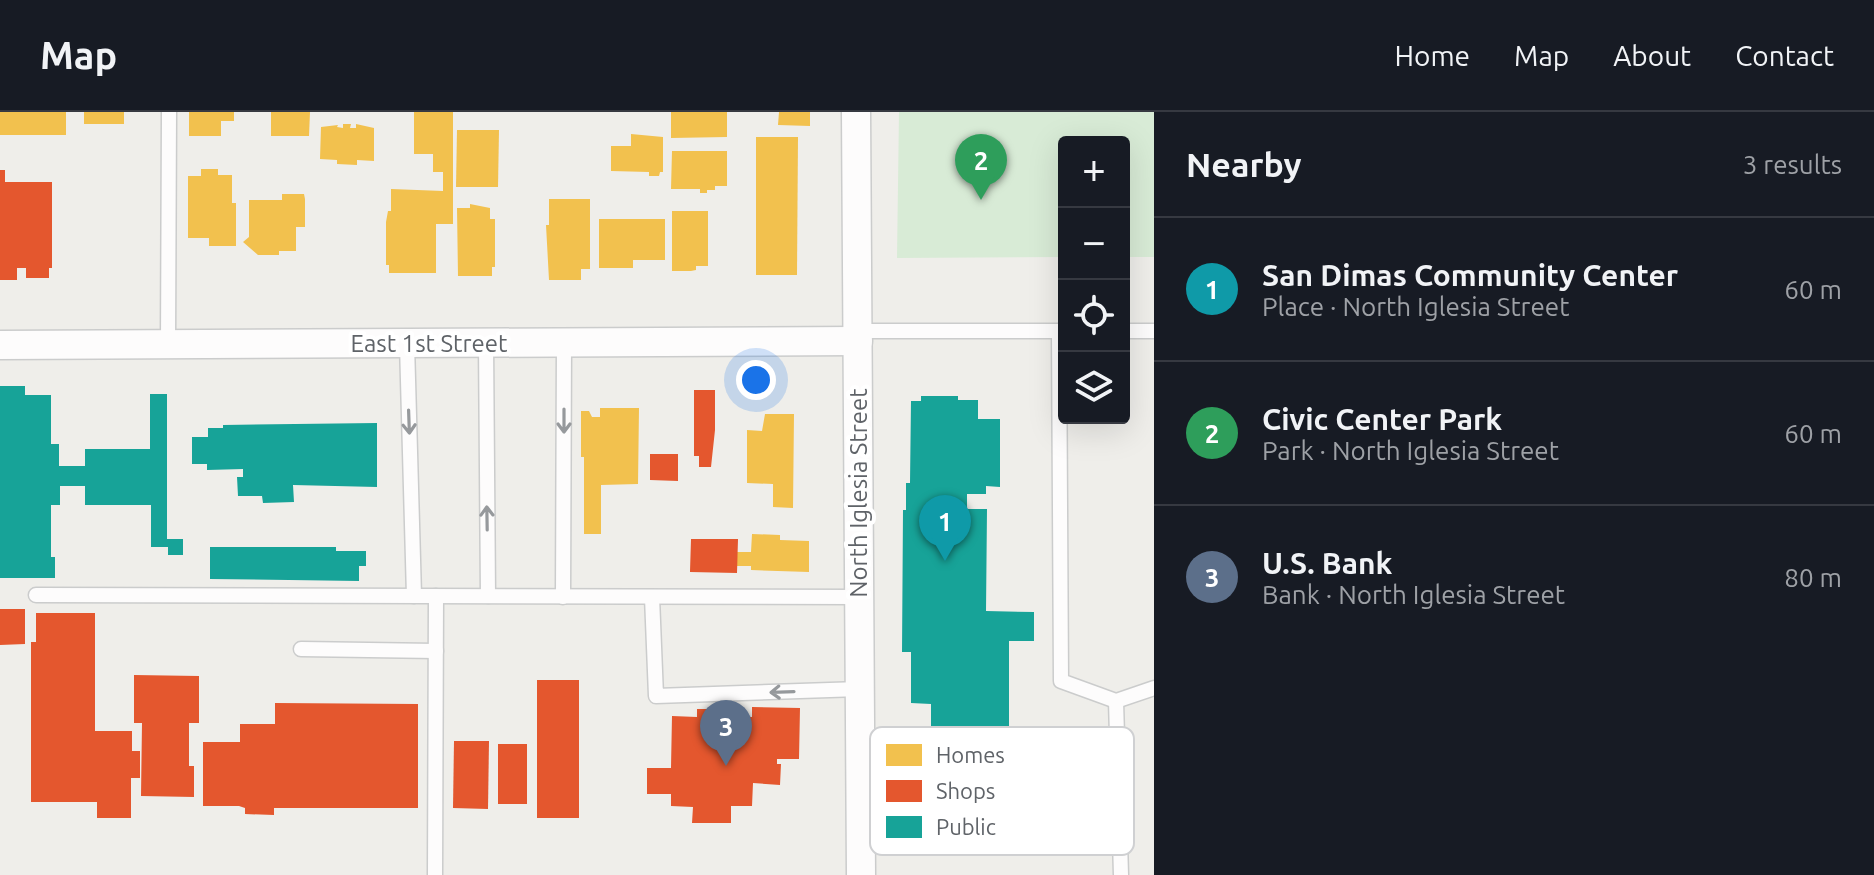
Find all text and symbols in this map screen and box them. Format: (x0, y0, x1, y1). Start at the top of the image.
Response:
text: Map (40, 34, 117, 76)
text: Home (1395, 40, 1470, 71)
text: Map (1514, 40, 1569, 71)
text: About (1613, 40, 1691, 71)
text: Contact (1735, 40, 1834, 71)
pin: 2 (955, 134, 1007, 200)
map controls (1058, 136, 1130, 424)
button: + (1058, 136, 1130, 208)
text: Nearby (1186, 145, 1301, 183)
text: 3 results (1743, 150, 1842, 179)
button: − (1058, 208, 1130, 280)
text: San Dimas Community Center (1262, 258, 1678, 292)
text: 1 (1205, 275, 1219, 304)
text: 60 m (1784, 275, 1842, 304)
button: locate (1058, 280, 1130, 352)
text: Place · North Iglesia Street (1262, 292, 1569, 321)
street label: East 1st Street (350, 330, 508, 357)
button: layers (1058, 352, 1130, 424)
your location (736, 360, 776, 400)
street label: North Iglesia Street (845, 388, 872, 598)
text: Civic Center Park (1262, 402, 1502, 436)
one-way arrow (556, 407, 572, 434)
one-way arrow (401, 408, 416, 435)
text: 2 (1205, 419, 1219, 448)
text: 60 m (1784, 419, 1842, 448)
text: Park · North Iglesia Street (1262, 436, 1559, 465)
pin: 1 (919, 495, 971, 561)
one-way arrow (480, 505, 495, 532)
text: U.S. Bank (1262, 546, 1392, 580)
text: 3 (1205, 563, 1219, 592)
text: 80 m (1784, 563, 1842, 592)
text: Bank · North Iglesia Street (1262, 580, 1565, 609)
one-way arrow (769, 684, 796, 699)
pin: 3 (700, 700, 752, 766)
legend (870, 727, 1134, 855)
text: Homes (936, 742, 1005, 767)
text: Shops (936, 778, 995, 803)
text: Public (936, 814, 996, 839)

